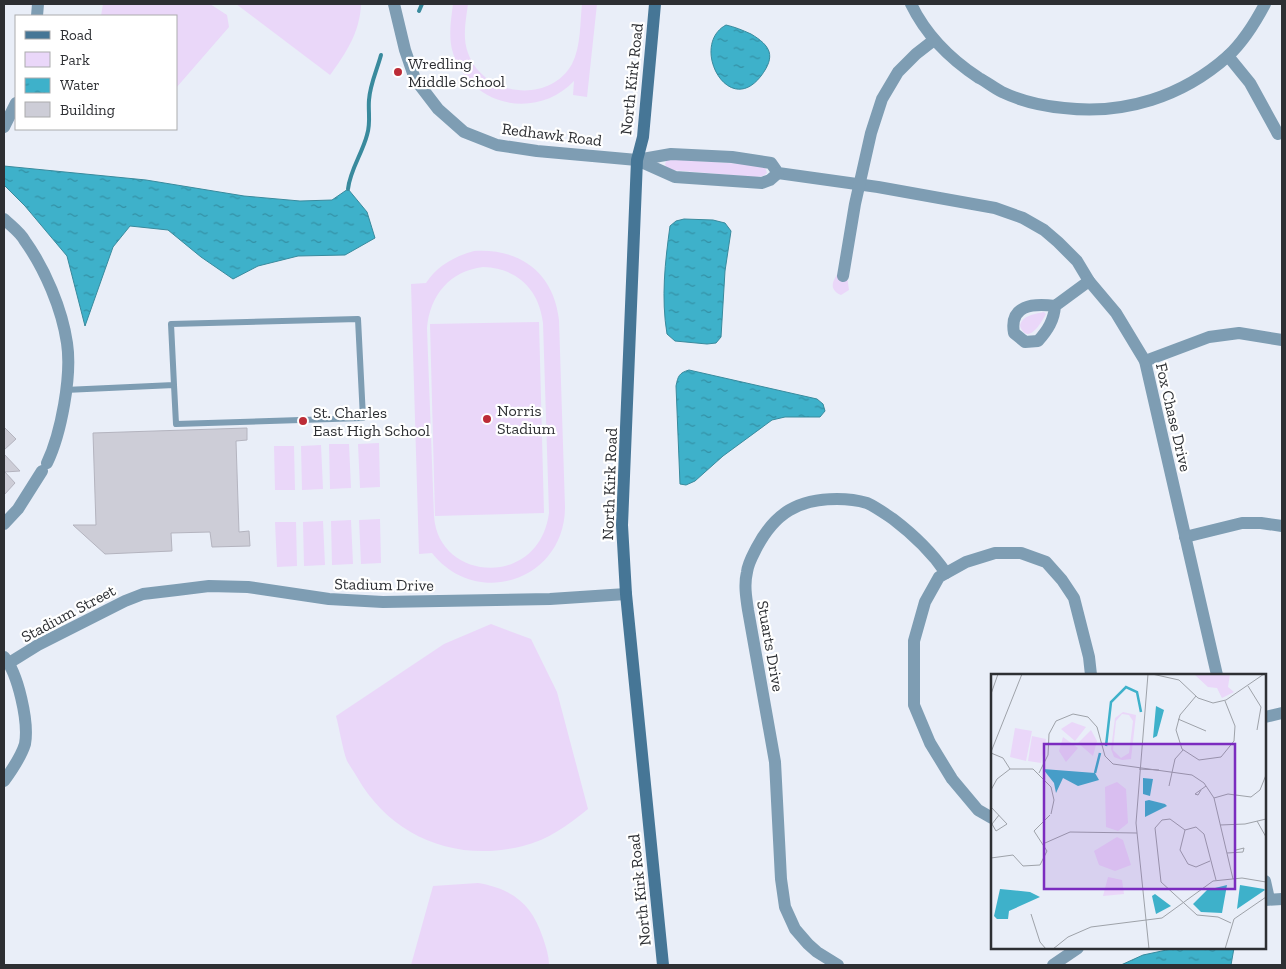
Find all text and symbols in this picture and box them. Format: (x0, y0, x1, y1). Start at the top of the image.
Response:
legend (15, 15, 178, 130)
street label: North Kirk Road (616, 22, 647, 136)
text: Road (60, 26, 93, 44)
text: Park (60, 51, 90, 69)
place label: Wredling Middle School (408, 54, 505, 91)
marker: Wredling Middle School (392, 66, 404, 78)
text: Water (60, 76, 100, 94)
text: Building (60, 101, 115, 119)
street label: Redhawk Road (501, 119, 603, 150)
street label: Fox Chase Drive (1152, 361, 1195, 473)
place label: Norris Stadium (497, 401, 555, 438)
place label: St. Charles East High School (313, 403, 430, 440)
marker: Norris Stadium (481, 413, 493, 425)
marker: St. Charles East High School (297, 415, 309, 427)
street label: North Kirk Road (598, 427, 621, 541)
street label: Stadium Drive (334, 574, 434, 595)
street label: Stadium Street (18, 581, 119, 646)
street label: Stuarts Drive (753, 599, 788, 693)
inset map (991, 674, 1266, 949)
street label: North Kirk Road (624, 833, 655, 947)

